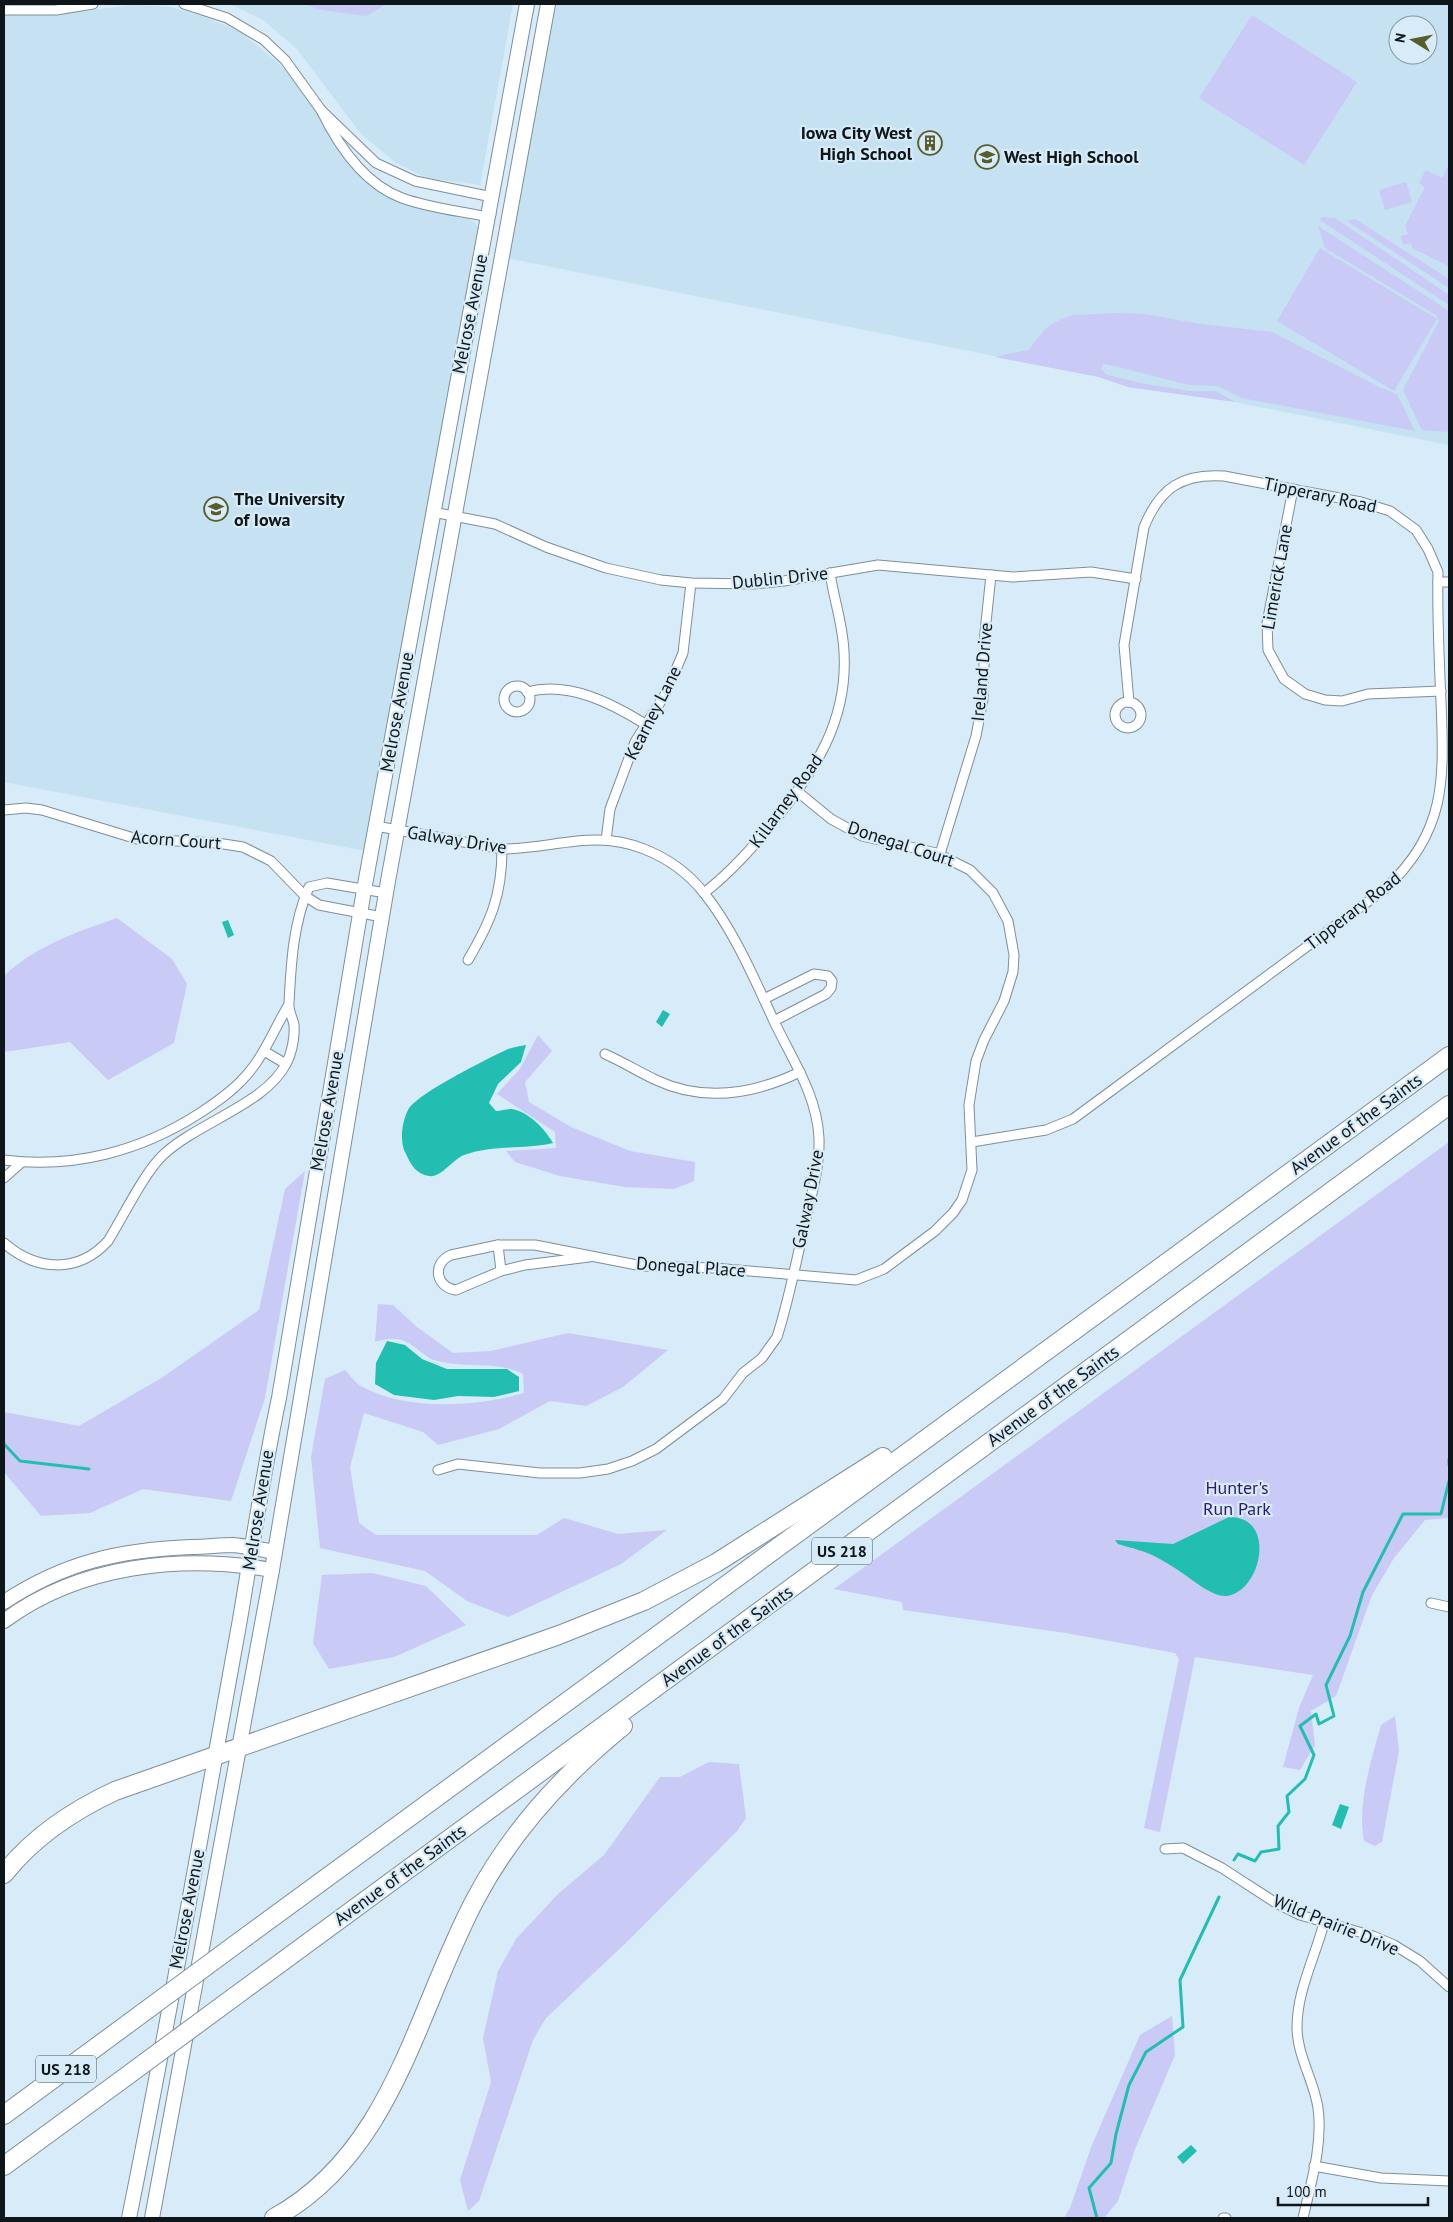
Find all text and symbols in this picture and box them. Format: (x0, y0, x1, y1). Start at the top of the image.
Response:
north arrow (1388, 15, 1438, 65)
text: N (1391, 32, 1410, 44)
place label: Iowa City West High School (801, 121, 913, 165)
building icon: Iowa City West High School (917, 130, 943, 156)
school or university icon: West High School (974, 144, 1000, 170)
place label: West High School (1004, 145, 1139, 168)
street label: Melrose Avenue (447, 252, 492, 376)
street label: Tipperary Road (1261, 471, 1379, 518)
place label: The University of Iowa (234, 487, 345, 531)
school or university icon: The University of Iowa (203, 496, 229, 522)
street label: Limerick Lane (1256, 522, 1297, 631)
street label: Dublin Drive (731, 561, 829, 594)
street label: Ireland Drive (966, 621, 997, 722)
street label: Melrose Avenue (375, 650, 418, 774)
street label: Kearney Lane (619, 662, 686, 764)
street label: Killarney Road (744, 749, 827, 852)
street label: Donegal Court (845, 815, 957, 872)
street label: Galway Drive (406, 820, 508, 859)
street label: Acorn Court (130, 825, 222, 854)
street label: Tipperary Road (1300, 866, 1405, 955)
street label: Melrose Avenue (305, 1049, 348, 1173)
street label: Avenue of the Saints (1285, 1068, 1426, 1179)
street label: Galway Drive (787, 1148, 828, 1250)
street label: Donegal Place (635, 1251, 747, 1282)
street label: Avenue of the Saints (982, 1340, 1123, 1451)
street label: Melrose Avenue (237, 1448, 278, 1572)
park label: Hunter's Run Park (1203, 1476, 1271, 1520)
road number: US 218 (812, 1538, 872, 1564)
street label: Avenue of the Saints (656, 1580, 797, 1691)
street label: Avenue of the Saints (329, 1819, 470, 1930)
street label: Melrose Avenue (164, 1847, 209, 1971)
street label: Wild Prairie Drive (1270, 1889, 1403, 1960)
road number: US 218 (36, 2056, 96, 2082)
scale bar (1278, 2174, 1428, 2206)
text: 100 m (1286, 2182, 1327, 2201)

